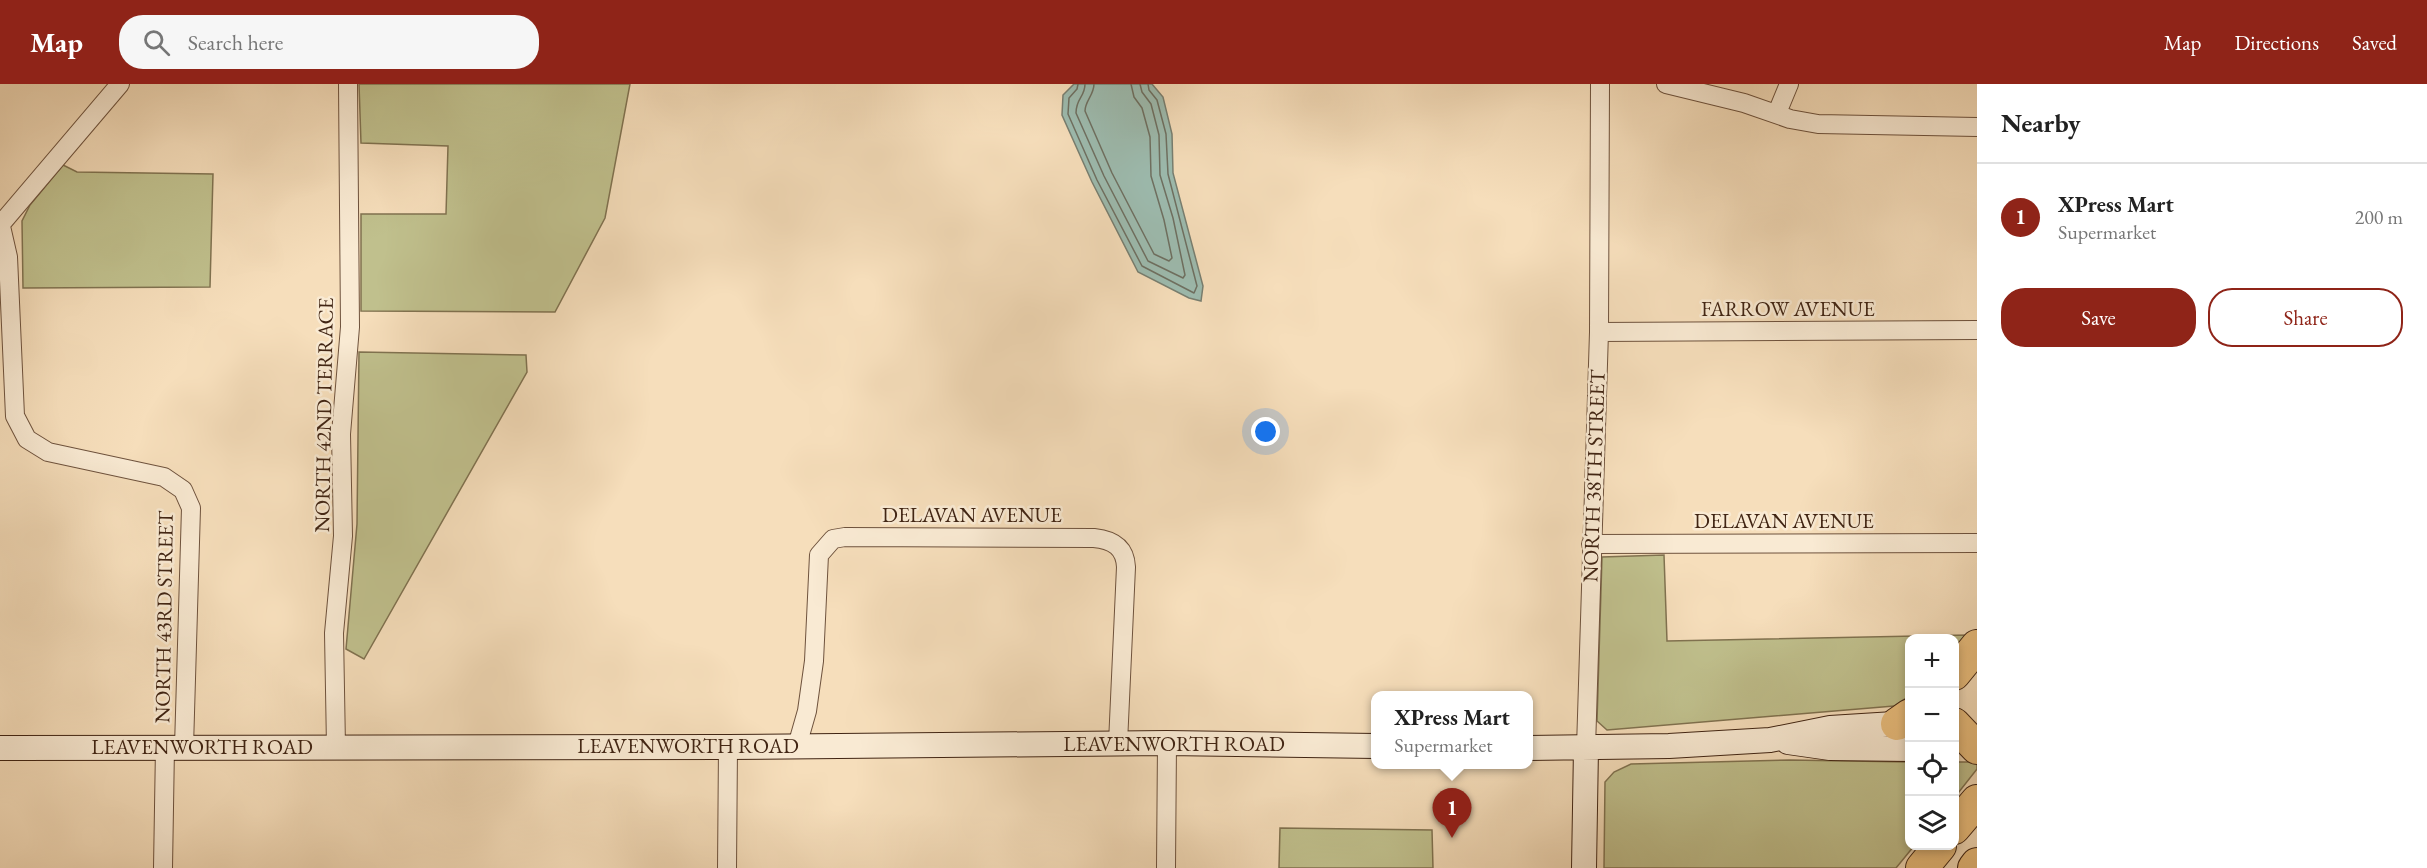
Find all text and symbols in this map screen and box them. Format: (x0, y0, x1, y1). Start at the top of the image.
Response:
search box (119, 15, 539, 69)
text: Map (30, 24, 83, 60)
icon: search (140, 26, 173, 59)
text: Search here (188, 28, 283, 57)
text: Map (2164, 29, 2201, 56)
text: Directions (2234, 29, 2319, 56)
text: Saved (2352, 29, 2397, 56)
text: Nearby (2001, 106, 2081, 140)
text: XPress Mart (2058, 190, 2174, 219)
text: 1 (2015, 204, 2026, 230)
text: 200 m (2355, 204, 2403, 230)
text: Supermarket (2058, 219, 2156, 245)
button: Save (2001, 288, 2196, 347)
button: Share (2208, 288, 2403, 347)
street label: FARROW AVENUE (1701, 295, 1875, 322)
street label: NORTH 42ND TERRACE (308, 297, 339, 533)
street label: NORTH 38TH STREET (1576, 368, 1611, 583)
your location (1251, 417, 1280, 446)
street label: DELAVAN AVENUE (882, 501, 1062, 528)
street label: DELAVAN AVENUE (1694, 507, 1874, 534)
street label: NORTH 43RD STREET (148, 510, 179, 723)
map controls (1905, 634, 1959, 850)
button: + (1905, 634, 1959, 688)
button: − (1905, 688, 1959, 742)
popup (1371, 691, 1533, 769)
text: XPress Mart (1394, 703, 1510, 732)
street label: LEAVENWORTH ROAD (1063, 730, 1285, 757)
street label: LEAVENWORTH ROAD (577, 732, 799, 759)
text: Supermarket (1394, 732, 1493, 758)
street label: LEAVENWORTH ROAD (91, 733, 313, 760)
button: locate (1905, 742, 1959, 796)
pin: 1 (1432, 788, 1472, 838)
button: layers (1905, 796, 1959, 850)

